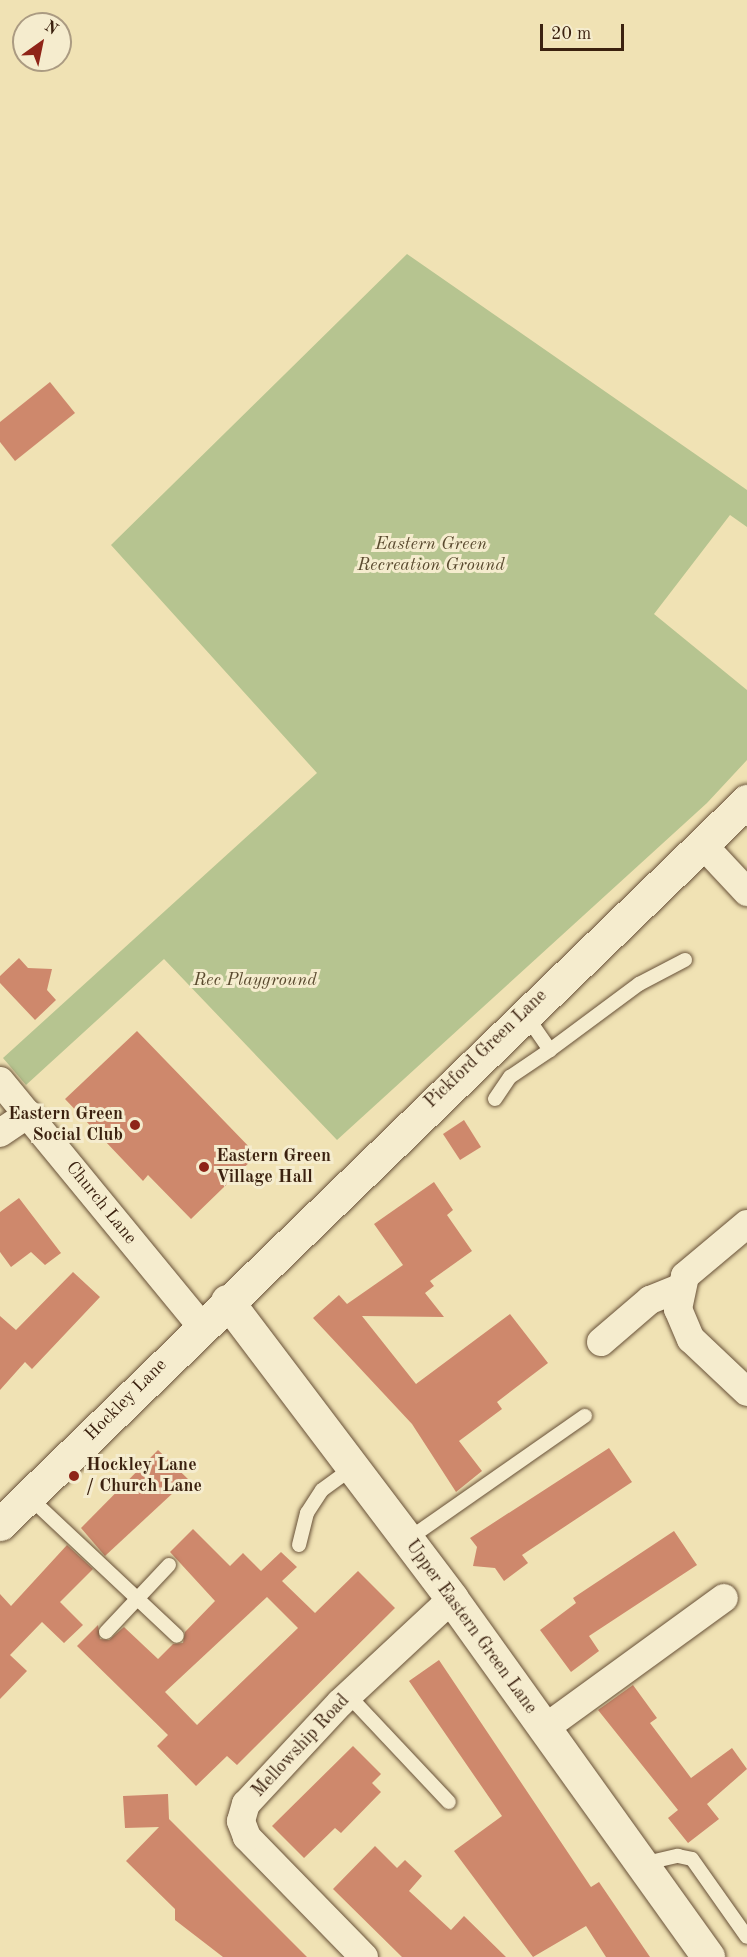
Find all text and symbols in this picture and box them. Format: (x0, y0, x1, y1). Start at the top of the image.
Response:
north arrow (12, 12, 72, 72)
scale bar (543, 12, 627, 50)
text: N (41, 19, 60, 39)
text: 20 m (551, 25, 591, 43)
park label: Eastern Green Recreation Ground (357, 534, 505, 576)
park label: Rec Playground (193, 969, 317, 991)
street label: Pickford Green Lane (420, 985, 552, 1113)
place label: Eastern Green Social Club (8, 1104, 123, 1146)
marker: Eastern Green Social Club (128, 1118, 142, 1132)
place label: Eastern Green Village Hall (216, 1146, 331, 1188)
street label: Church Lane (61, 1157, 141, 1249)
marker: Eastern Green Village Hall (197, 1160, 211, 1174)
street label: Hockley Lane (81, 1355, 171, 1445)
place label: Hockley Lane / Church Lane (86, 1455, 202, 1498)
marker: Hockley Lane / Church Lane (67, 1469, 81, 1483)
street label: Upper Eastern Green Lane (401, 1536, 541, 1718)
street label: Mellowship Road (248, 1690, 354, 1802)

